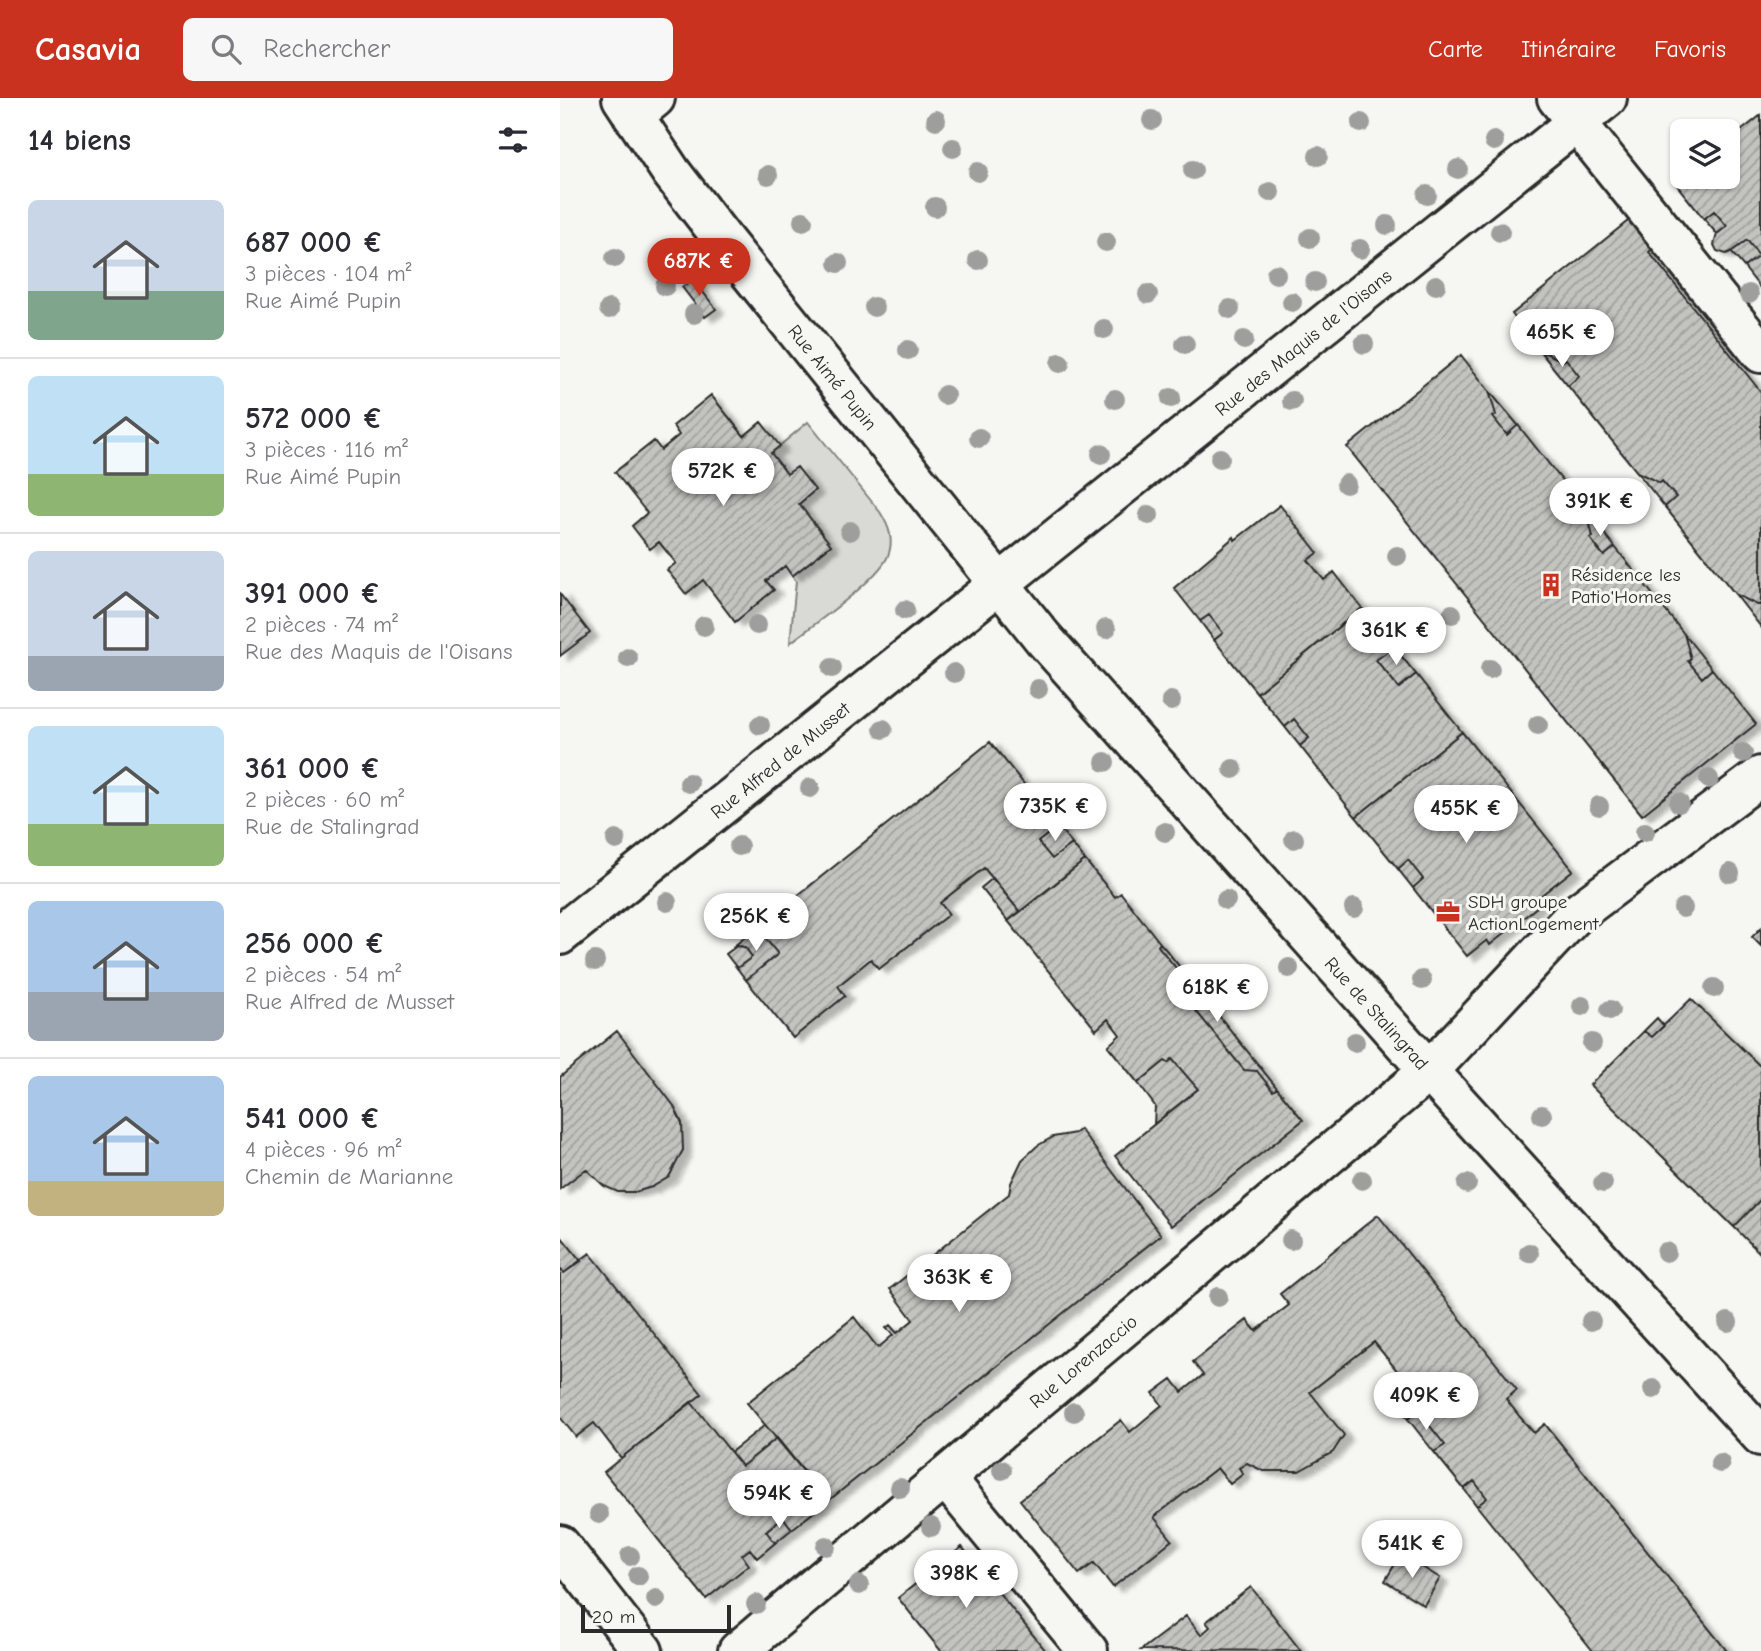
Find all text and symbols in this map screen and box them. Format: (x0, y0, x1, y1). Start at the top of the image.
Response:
search box (183, 18, 673, 81)
text: Casavia (35, 30, 141, 68)
icon: search (207, 30, 245, 68)
text: Rechercher (263, 34, 390, 64)
text: Carte (1428, 35, 1483, 63)
text: Itinéraire (1521, 35, 1616, 63)
text: Favoris (1654, 35, 1726, 63)
map controls (1670, 119, 1740, 189)
button: layers (1670, 119, 1740, 189)
icon: filters (494, 121, 532, 159)
text: 14 biens (28, 123, 131, 158)
text: 687 000 € (245, 225, 383, 260)
icon: home (84, 228, 168, 312)
pin: 687K € (642, 238, 756, 298)
text: 687K € (663, 247, 735, 274)
text: 3 pièces · 104 m² (245, 260, 412, 287)
street label: Rue des Maquis de l'Oisans (1211, 265, 1396, 421)
text: Rue Aimé Pupin (245, 287, 401, 314)
pin: 465K € (1505, 310, 1619, 369)
text: 465K € (1526, 318, 1598, 345)
street label: Rue Aimé Pupin (783, 321, 881, 435)
text: 572 000 € (245, 401, 383, 436)
icon: home (84, 404, 168, 488)
text: 3 pièces · 116 m² (245, 436, 408, 463)
pin: 572K € (666, 448, 780, 508)
text: 572K € (687, 457, 759, 484)
text: Rue Aimé Pupin (245, 463, 401, 490)
pin: 391K € (1543, 478, 1657, 538)
text: 391K € (1565, 487, 1635, 514)
place label: Résidence les Patio'Homes (1571, 564, 1681, 608)
building icon: Résidence les Patio'Homes (1537, 571, 1565, 599)
text: 391 000 € (245, 576, 381, 611)
icon: home (84, 579, 168, 663)
pin: 361K € (1339, 608, 1453, 667)
text: 2 pièces · 74 m² (245, 611, 398, 638)
text: 361K € (1361, 616, 1431, 643)
text: Rue des Maquis de l'Oisans (245, 638, 512, 665)
street label: Rue Alfred de Musset (707, 698, 855, 824)
text: 361 000 € (245, 751, 381, 786)
icon: home (84, 754, 168, 838)
pin: 735K € (998, 784, 1112, 843)
text: 2 pièces · 60 m² (245, 786, 404, 813)
pin: 455K € (1409, 786, 1523, 845)
text: 735K € (1020, 792, 1090, 819)
text: 455K € (1430, 794, 1502, 821)
text: Rue de Stalingrad (245, 813, 419, 840)
place label: SDH groupe ActionLogement (1468, 891, 1599, 935)
pin: 256K € (699, 894, 813, 953)
office icon: SDH groupe ActionLogement (1434, 898, 1462, 926)
text: 256K € (720, 902, 792, 929)
text: 256 000 € (245, 926, 385, 961)
icon: home (84, 929, 168, 1013)
street label: Rue de Stalingrad (1320, 953, 1433, 1075)
text: 2 pièces · 54 m² (245, 961, 401, 988)
pin: 618K € (1160, 964, 1274, 1024)
text: 618K € (1182, 973, 1252, 1000)
text: Rue Alfred de Musset (245, 988, 454, 1015)
text: 541 000 € (245, 1101, 380, 1136)
icon: home (84, 1104, 168, 1188)
text: 4 pièces · 96 m² (245, 1136, 401, 1163)
text: Chemin de Marianne (245, 1163, 453, 1190)
pin: 363K € (902, 1254, 1016, 1314)
text: 363K € (923, 1263, 995, 1290)
street label: Rue Lorenzaccio (1025, 1310, 1142, 1413)
pin: 409K € (1369, 1372, 1483, 1432)
text: 409K € (1390, 1381, 1462, 1408)
pin: 594K € (722, 1470, 836, 1530)
text: 594K € (743, 1479, 815, 1506)
pin: 541K € (1355, 1520, 1469, 1580)
text: 541K € (1377, 1529, 1447, 1556)
pin: 398K € (909, 1550, 1023, 1610)
text: 398K € (930, 1559, 1002, 1586)
scale bar (581, 1602, 732, 1634)
text: 20 m (592, 1606, 636, 1628)

